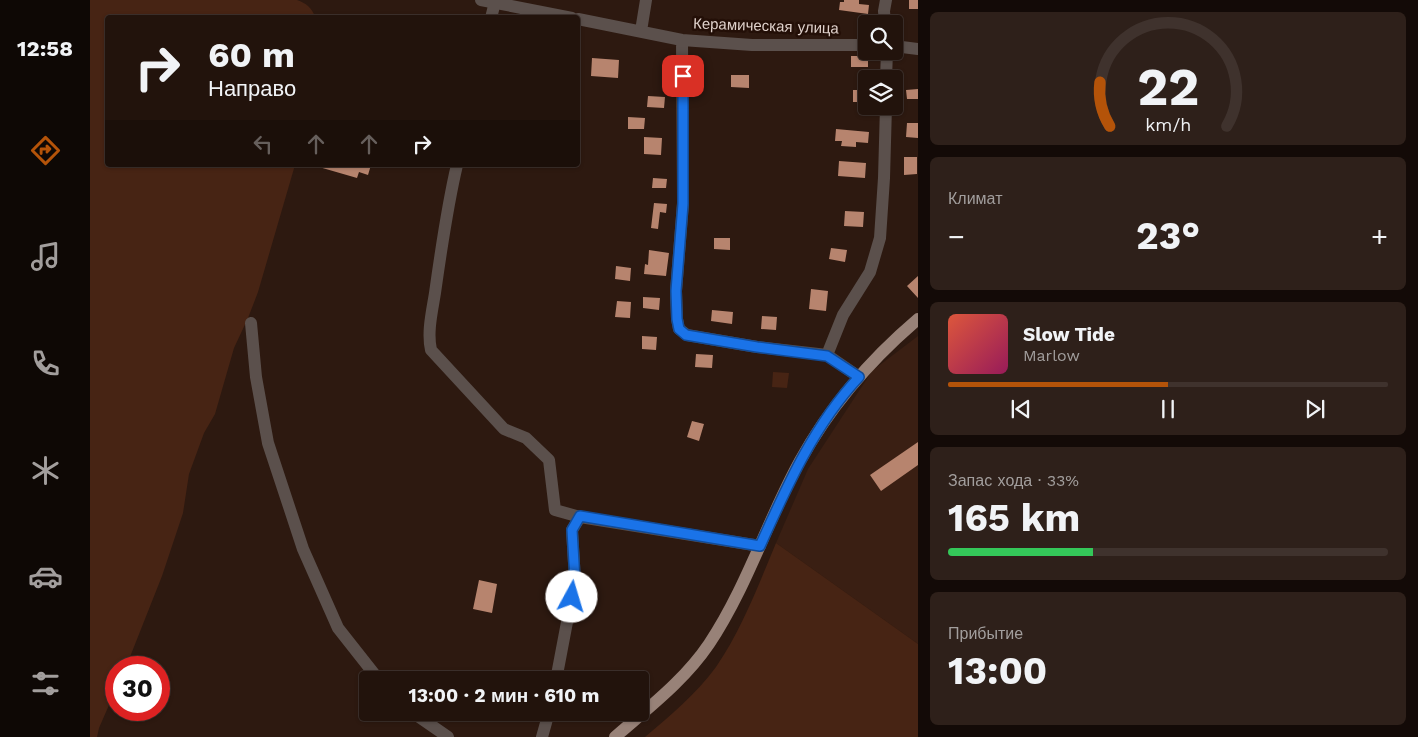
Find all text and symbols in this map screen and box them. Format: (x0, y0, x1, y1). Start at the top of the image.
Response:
street label: Керамическая улица (693, 14, 840, 38)
map controls (858, 15, 903, 115)
button: search (858, 15, 903, 60)
text: 60 m (208, 34, 295, 76)
icon: right (125, 35, 190, 100)
text: 12:58 (17, 36, 73, 61)
pin (662, 55, 704, 97)
text: 22 (1137, 57, 1199, 118)
icon: arrive (669, 62, 697, 90)
button: layers (858, 70, 903, 115)
text: Направо (208, 76, 296, 101)
text: km/h (1145, 114, 1191, 135)
icon: left (249, 130, 277, 158)
icon: ahead (302, 130, 330, 158)
icon: ahead (355, 130, 383, 158)
icon: right (408, 130, 436, 158)
icon: directions (28, 133, 63, 168)
text: Климат (948, 189, 1002, 208)
text: 23° (1136, 214, 1200, 258)
text: − (948, 220, 965, 253)
text: + (1371, 220, 1388, 253)
icon: music (28, 239, 63, 274)
text: Slow Tide (1023, 323, 1115, 346)
icon: phone (28, 346, 63, 381)
text: Marlow (1023, 346, 1080, 365)
icon: previous (1007, 395, 1035, 423)
icon: pause (1154, 395, 1182, 423)
icon: next (1301, 395, 1329, 423)
icon: climate (28, 453, 63, 488)
text: Запас хода · 33% (948, 471, 1079, 490)
text: 165 km (948, 496, 1080, 540)
icon: car (28, 559, 63, 594)
position arrow (545, 570, 597, 622)
text: Прибытие (948, 624, 1023, 643)
text: 13:00 (948, 649, 1047, 693)
speed limit sign: 30 (105, 656, 170, 721)
icon: filters (28, 666, 63, 701)
text: 13:00 · 2 мин · 610 m (409, 684, 599, 707)

